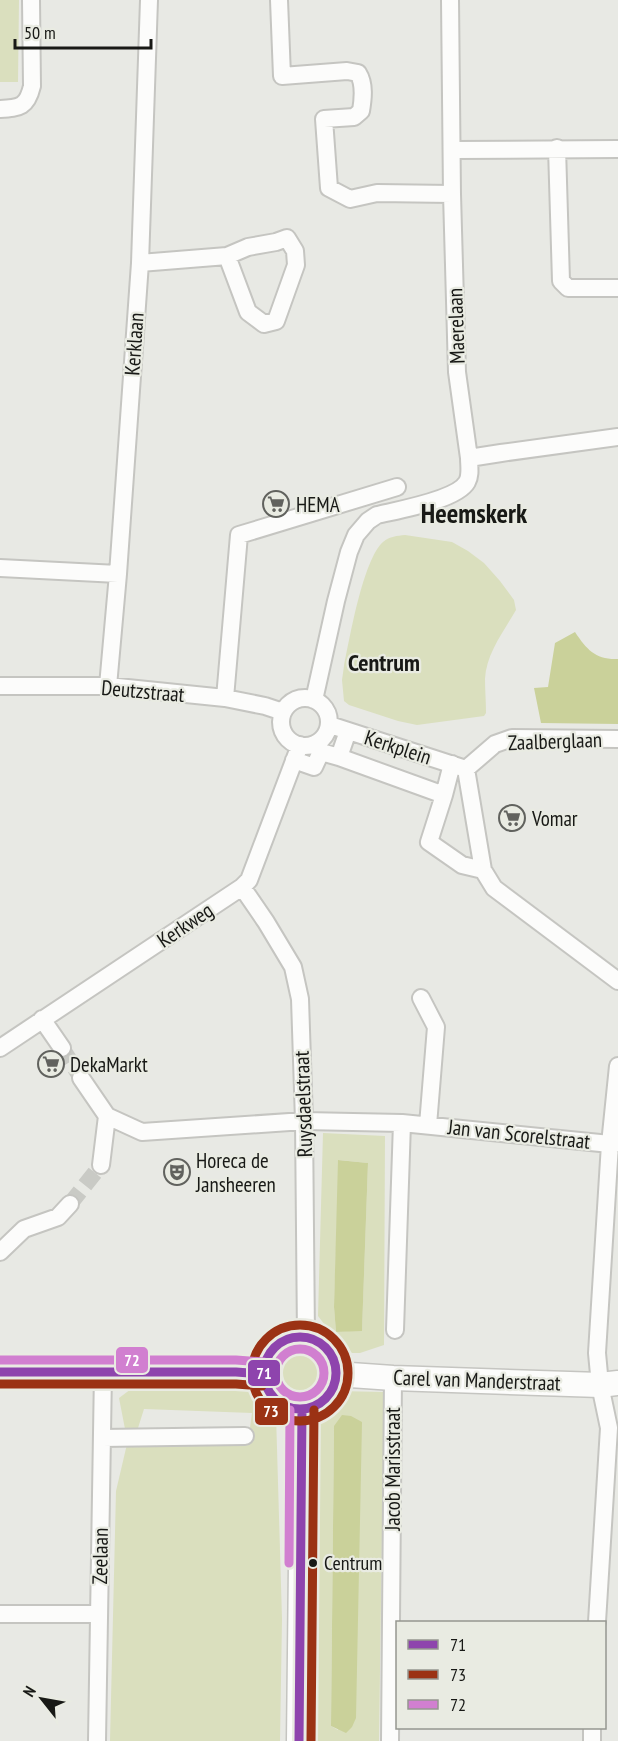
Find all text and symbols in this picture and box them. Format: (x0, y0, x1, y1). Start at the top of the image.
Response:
scale bar (15, 12, 152, 50)
text: 50 m (24, 21, 56, 44)
street label: Maerelaan (441, 288, 471, 364)
street label: Kerklaan (118, 312, 150, 376)
supermarket icon: HEMA (261, 489, 291, 519)
place label: HEMA (296, 491, 340, 518)
district label: Heemskerk (421, 496, 528, 530)
district label: Centrum (348, 647, 420, 678)
street label: Deutzstraat (100, 674, 186, 708)
street label: Kerkplein (361, 724, 435, 770)
street label: Zaalberglaan (508, 726, 602, 756)
supermarket icon: Vomar (497, 803, 527, 833)
place label: Vomar (531, 805, 578, 832)
street label: Kerkweg (152, 897, 218, 953)
supermarket icon: DekaMarkt (36, 1049, 66, 1079)
street label: Ruysdaelstraat (288, 1050, 318, 1158)
place label: DekaMarkt (70, 1051, 148, 1078)
street label: Jan van Scorelstraat (446, 1113, 592, 1155)
place label: Horeca de Jansheeren (195, 1147, 276, 1198)
theatre icon: Horeca de Jansheeren (162, 1157, 192, 1187)
line badge: 72 (115, 1346, 149, 1374)
text: 72 (124, 1350, 140, 1370)
line badge: 71 (247, 1359, 281, 1387)
text: 71 (256, 1363, 272, 1383)
street label: Carel van Manderstraat (393, 1364, 561, 1396)
line badge: 73 (254, 1397, 289, 1426)
text: 73 (263, 1401, 279, 1421)
street label: Jacob Marisstraat (379, 1407, 406, 1532)
street label: Zeelaan (86, 1528, 114, 1584)
place label: Centrum (324, 1550, 382, 1576)
marker: Centrum (307, 1557, 319, 1569)
legend (396, 1621, 606, 1729)
text: 71 (450, 1633, 466, 1656)
text: 73 (450, 1663, 466, 1686)
north arrow (12, 1669, 72, 1729)
text: N (18, 1682, 40, 1700)
text: 72 (450, 1693, 466, 1716)

